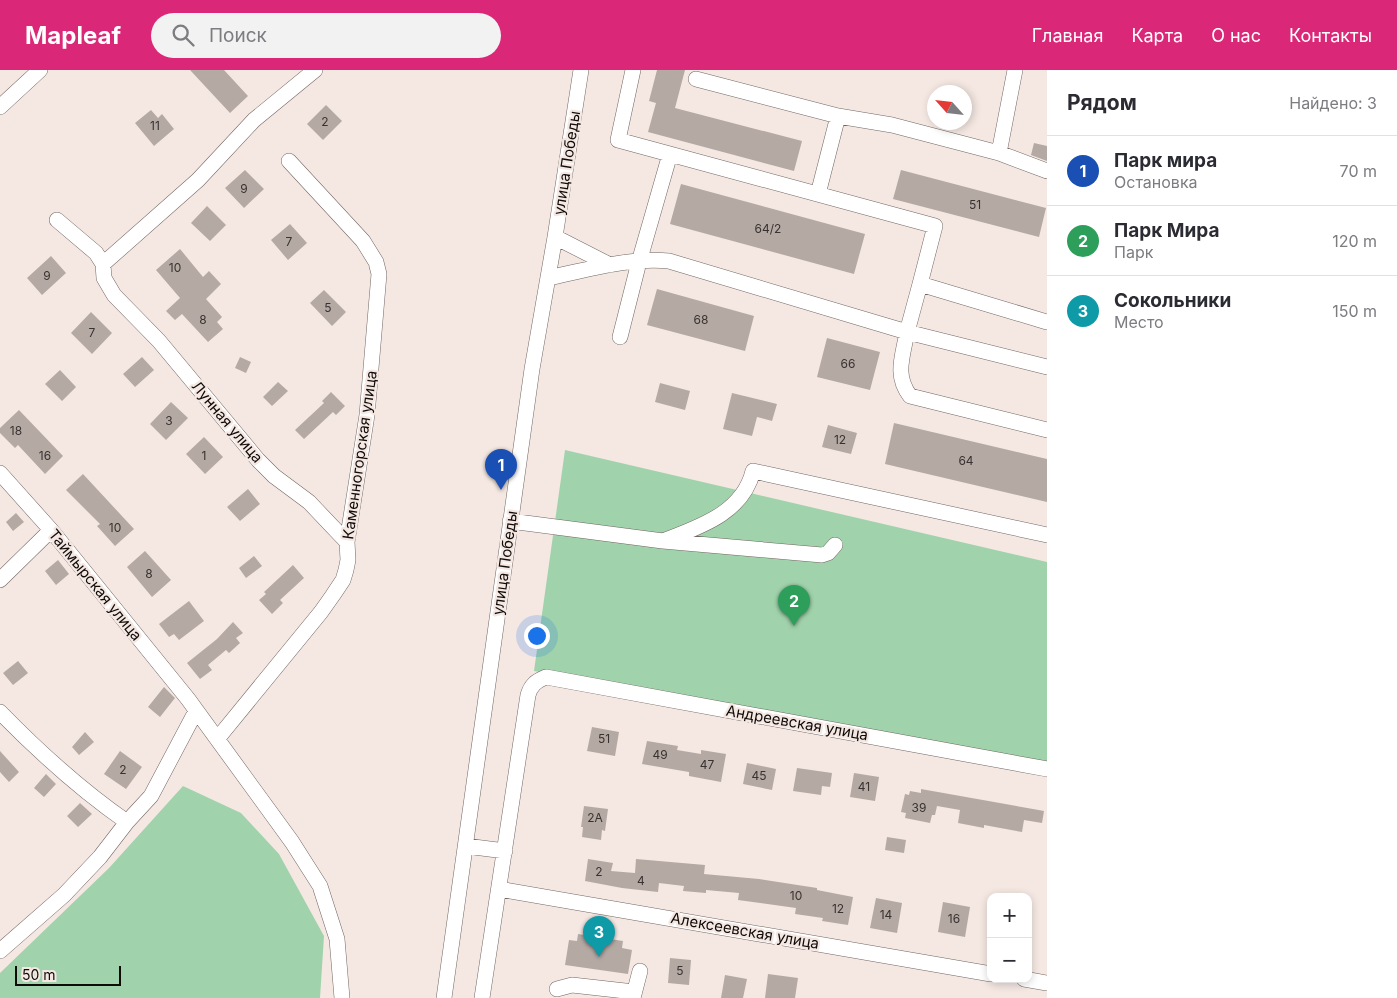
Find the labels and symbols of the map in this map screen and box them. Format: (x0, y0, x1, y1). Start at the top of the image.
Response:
north arrow (927, 85, 972, 130)
street label: улица Победы (549, 110, 584, 216)
house number: 2 (321, 114, 329, 129)
house number: 11 (150, 118, 160, 133)
house number: 9 (240, 181, 248, 196)
house number: 51 (969, 197, 981, 212)
house number: 64/2 (755, 221, 781, 236)
house number: 7 (286, 234, 293, 249)
house number: 10 (169, 260, 181, 275)
house number: 9 (43, 268, 51, 283)
house number: 5 (324, 300, 332, 315)
house number: 8 (199, 312, 207, 327)
house number: 68 (694, 312, 708, 327)
house number: 7 (89, 325, 96, 340)
house number: 66 (841, 356, 855, 371)
street label: Каменногорская улица (338, 369, 381, 541)
street label: Лунная улица (188, 377, 267, 466)
house number: 3 (165, 413, 173, 428)
house number: 18 (10, 423, 22, 438)
house number: 12 (834, 432, 846, 447)
house number: 16 (39, 448, 51, 463)
house number: 1 (202, 448, 206, 463)
pin: 1 (485, 449, 517, 490)
house number: 64 (958, 453, 974, 468)
street label: улица Победы (488, 510, 521, 616)
house number: 10 (109, 520, 121, 535)
street label: Таймырская улица (45, 525, 146, 644)
house number: 8 (145, 566, 153, 581)
pin: 2 (778, 585, 810, 626)
your location (524, 623, 550, 649)
street label: Андреевская улица (724, 701, 870, 744)
house number: 51 (598, 731, 610, 746)
house number: 49 (652, 747, 668, 762)
house number: 47 (700, 757, 714, 772)
house number: 2 (119, 762, 127, 777)
house number: 45 (751, 768, 767, 783)
house number: 41 (858, 779, 870, 794)
house number: 39 (912, 800, 926, 815)
house number: 2А (587, 810, 603, 825)
house number: 2 (595, 864, 603, 879)
house number: 4 (637, 873, 645, 888)
house number: 10 (790, 888, 802, 903)
house number: 12 (832, 901, 844, 916)
house number: 14 (880, 907, 893, 922)
street label: Алексеевская улица (669, 908, 821, 953)
house number: 16 (948, 911, 960, 926)
pin: 3 (583, 916, 615, 957)
scale bar (15, 963, 121, 986)
house number: 5 (676, 963, 684, 978)

